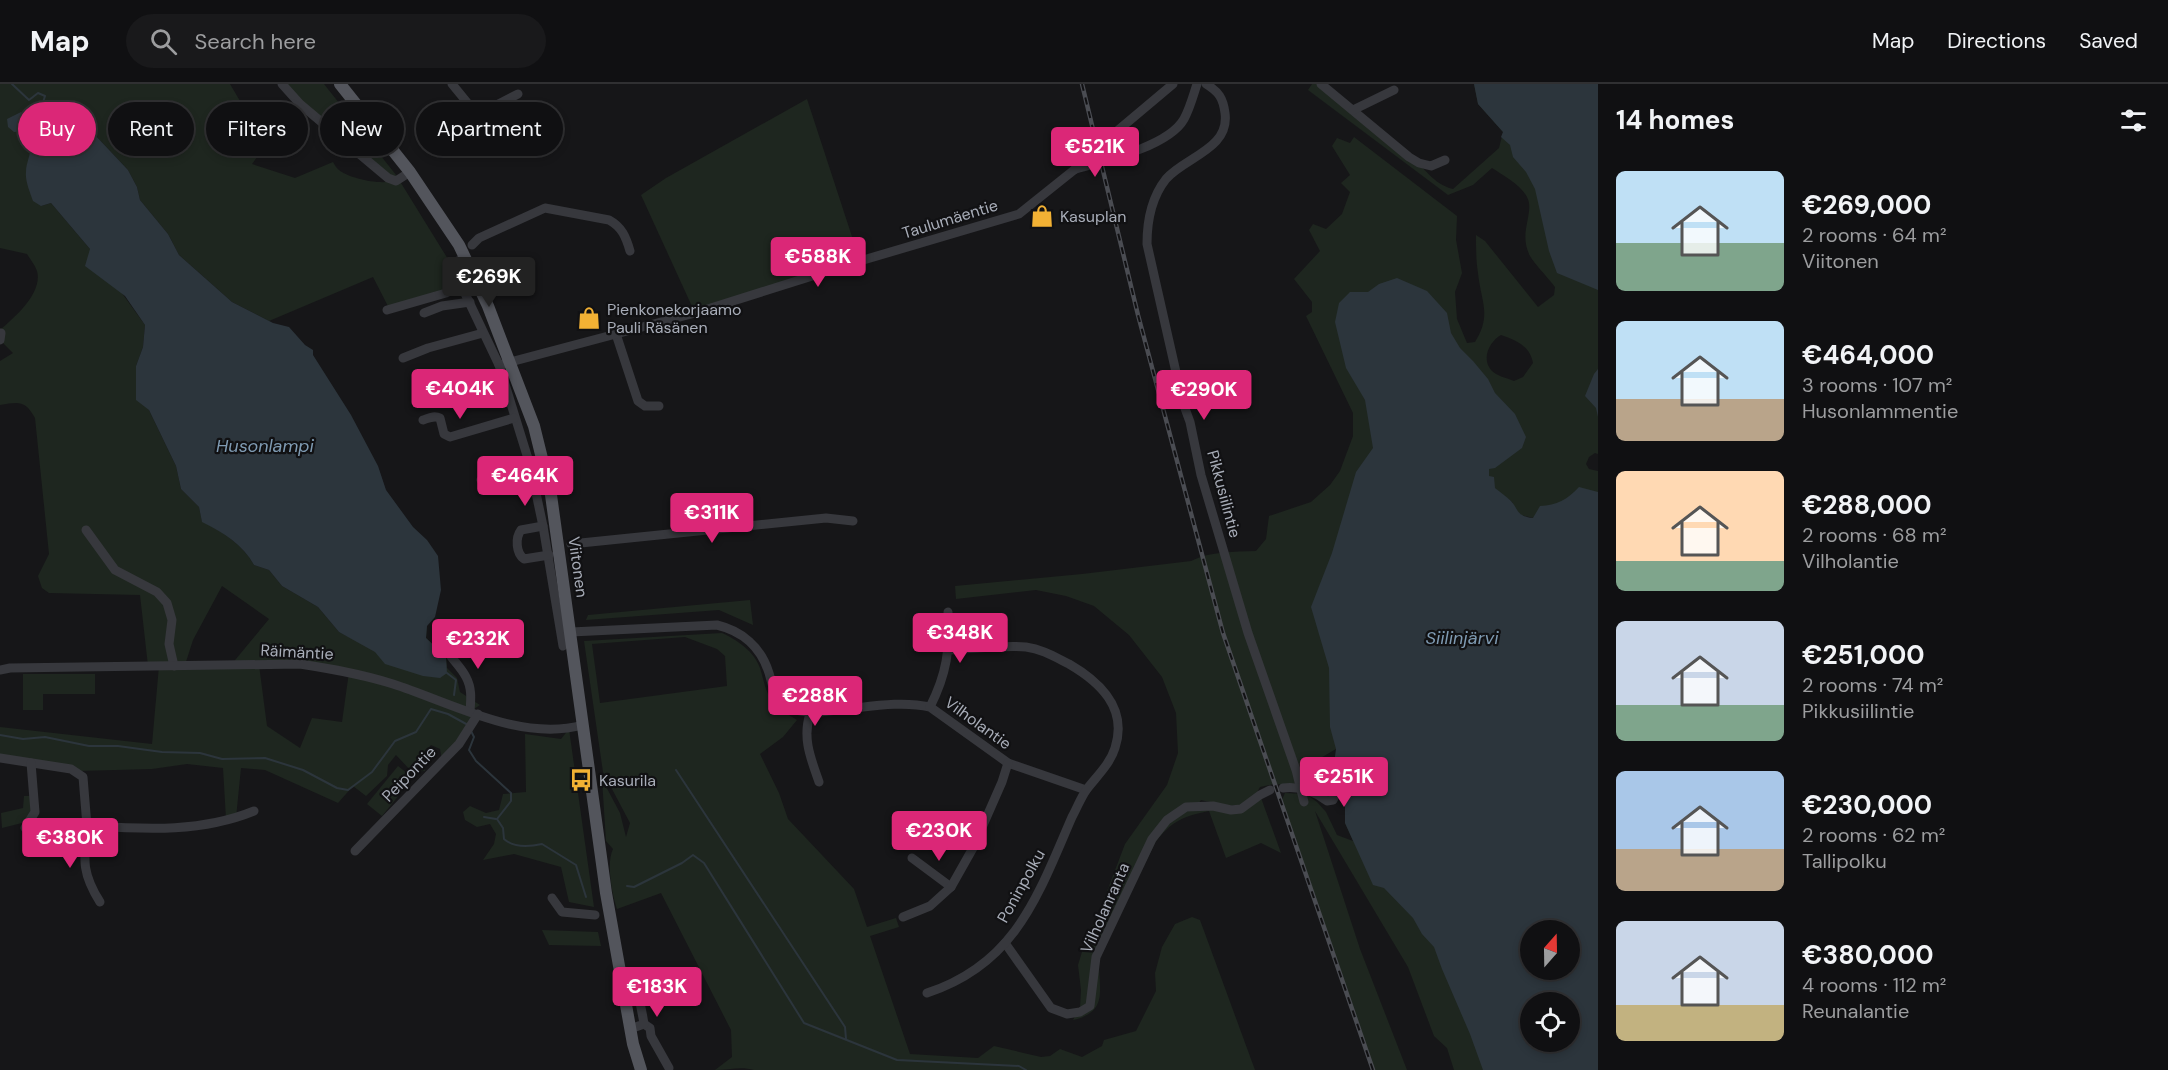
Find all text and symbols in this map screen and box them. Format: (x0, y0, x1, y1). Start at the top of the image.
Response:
search box (126, 14, 546, 68)
text: Map (30, 23, 90, 60)
icon: search (147, 25, 180, 58)
text: Search here (195, 27, 316, 56)
text: Map (1872, 27, 1914, 55)
text: Directions (1947, 27, 2046, 55)
text: Saved (2079, 27, 2138, 55)
chip: Buy (18, 102, 96, 156)
chip: Rent (108, 102, 194, 156)
chip: Filters (206, 102, 308, 156)
chip: New (320, 102, 404, 156)
chip: Apartment (416, 102, 563, 156)
text: 14 homes (1616, 103, 1734, 137)
icon: filters (2117, 104, 2150, 137)
pin: €521K (1053, 127, 1137, 178)
text: €521K (1065, 133, 1125, 159)
text: €269,000 (1802, 188, 1931, 222)
street label: Taulumäentie (900, 195, 1000, 243)
icon: home (1664, 195, 1736, 267)
shop icon: Kasuplan (1029, 203, 1055, 229)
place label: Kasuplan (1060, 206, 1126, 227)
text: 2 rooms · 64 m² (1802, 222, 1946, 248)
pin: €588K (776, 237, 860, 288)
text: €588K (785, 243, 851, 269)
text: Viitonen (1802, 248, 1879, 274)
pin: €269K (447, 257, 531, 308)
text: €269K (456, 263, 522, 289)
place label: Pienkonekorjaamo Pauli Räsänen (607, 299, 742, 338)
shop icon: Pienkonekorjaamo Pauli Räsänen (576, 305, 602, 331)
text: €464,000 (1802, 338, 1934, 372)
icon: home (1664, 345, 1736, 417)
pin: €404K (418, 369, 502, 420)
pin: €290K (1162, 370, 1246, 421)
text: 3 rooms · 107 m² (1802, 372, 1952, 398)
text: €404K (426, 375, 494, 401)
text: €290K (1170, 376, 1238, 402)
text: Husonlammentie (1802, 398, 1958, 424)
water label: Husonlampi (216, 434, 315, 458)
street label: Pikkusiilintie (1202, 448, 1246, 540)
pin: €464K (483, 456, 567, 507)
text: €464K (491, 462, 559, 488)
text: €288,000 (1802, 488, 1932, 522)
pin: €311K (670, 493, 754, 544)
icon: home (1664, 495, 1736, 567)
text: €311K (684, 499, 740, 525)
text: 2 rooms · 68 m² (1802, 522, 1947, 548)
street label: Viitonen (563, 535, 593, 599)
text: Vilholantie (1802, 548, 1899, 574)
pin: €348K (918, 613, 1002, 664)
pin: €232K (436, 619, 520, 670)
text: €348K (927, 619, 993, 645)
text: €232K (446, 625, 510, 651)
water label: Siilinjärvi (1425, 626, 1499, 650)
text: €251,000 (1802, 638, 1925, 672)
street label: Räimäntie (260, 640, 334, 664)
icon: home (1664, 645, 1736, 717)
text: 2 rooms · 74 m² (1802, 672, 1943, 698)
pin: €288K (773, 676, 857, 727)
text: €288K (782, 682, 848, 708)
street label: Vilholantie (940, 692, 1016, 754)
text: Pikkusiilintie (1802, 698, 1914, 724)
street label: Peipontie (377, 742, 441, 806)
pin: €251K (1302, 757, 1386, 808)
text: €251K (1314, 763, 1374, 789)
bus stop icon: Kasurila (568, 767, 594, 793)
place label: Kasurila (599, 770, 656, 791)
text: €230,000 (1802, 788, 1932, 822)
icon: home (1664, 795, 1736, 867)
pin: €230K (897, 811, 981, 862)
text: €230K (906, 817, 972, 843)
pin: €380K (28, 818, 112, 869)
text: 2 rooms · 62 m² (1802, 822, 1945, 848)
text: €380K (36, 824, 104, 850)
street label: Poninpolku (992, 846, 1050, 926)
text: Tallipolku (1802, 848, 1887, 874)
street label: Vilholanranta (1076, 859, 1134, 957)
north arrow (1520, 920, 1580, 980)
map controls (1520, 920, 1580, 1052)
text: €380,000 (1802, 938, 1934, 972)
icon: home (1664, 945, 1736, 1017)
pin: €183K (615, 967, 699, 1018)
text: 4 rooms · 112 m² (1802, 972, 1946, 998)
text: €183K (627, 973, 687, 999)
button: locate (1520, 992, 1580, 1052)
text: Reunalantie (1802, 998, 1909, 1024)

